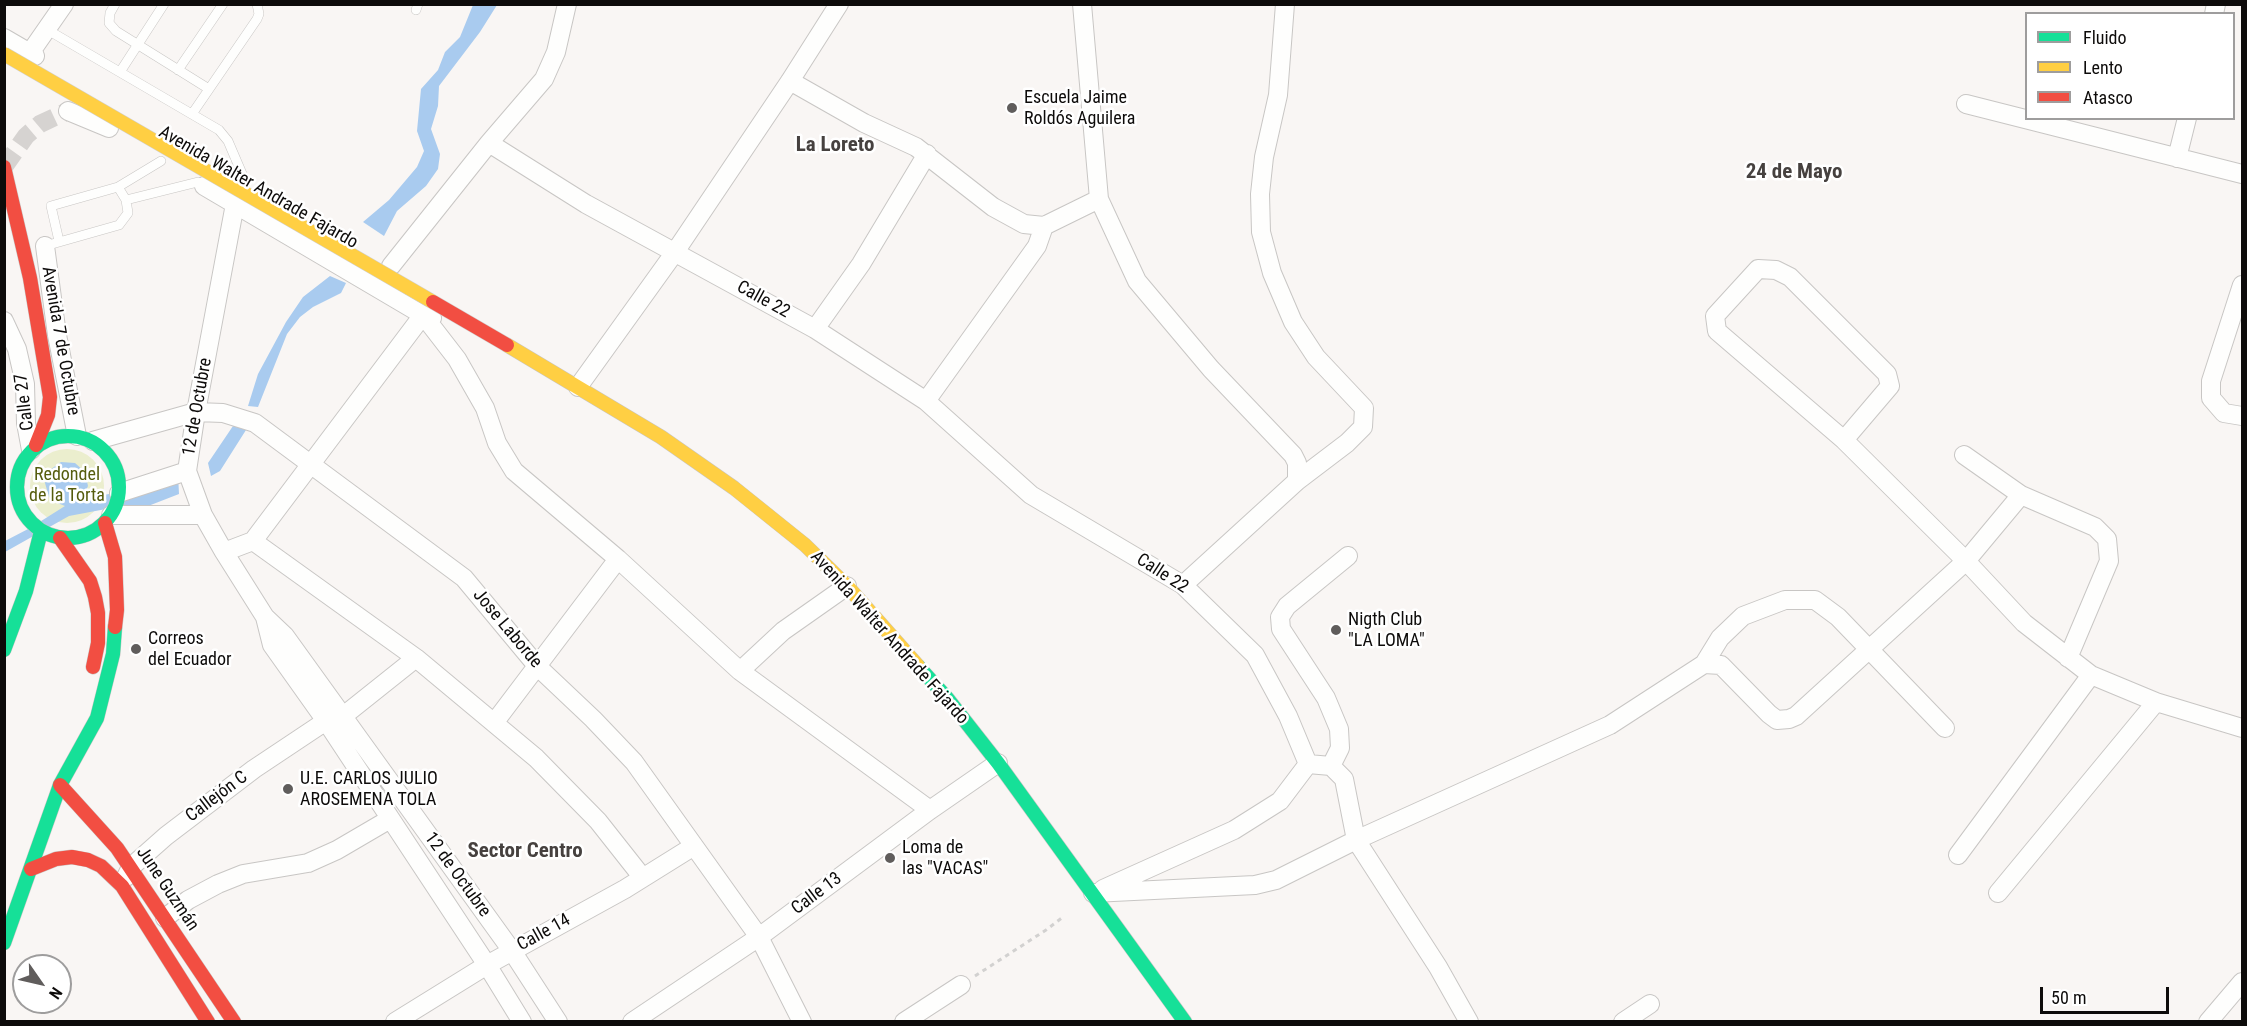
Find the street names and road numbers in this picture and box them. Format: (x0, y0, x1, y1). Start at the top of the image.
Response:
street label: Avenida Walter Andrade Fajardo (155, 122, 361, 254)
street label: Avenida 7 de Octubre (36, 265, 84, 417)
street label: Calle 22 (733, 277, 793, 323)
street label: 12 de Octubre (179, 356, 217, 458)
street label: Calle 27 (11, 372, 39, 432)
street label: Avenida Walter Andrade Fajardo (805, 547, 973, 729)
street label: Calle 22 (1132, 549, 1192, 599)
street label: Jose Laborde (468, 585, 546, 673)
street label: Callejón C (182, 767, 252, 827)
street label: 12 de Octubre (419, 829, 495, 921)
street label: June Guzmán (131, 843, 203, 935)
street label: Calle 13 (788, 868, 846, 920)
street label: Calle 14 (514, 910, 574, 956)

